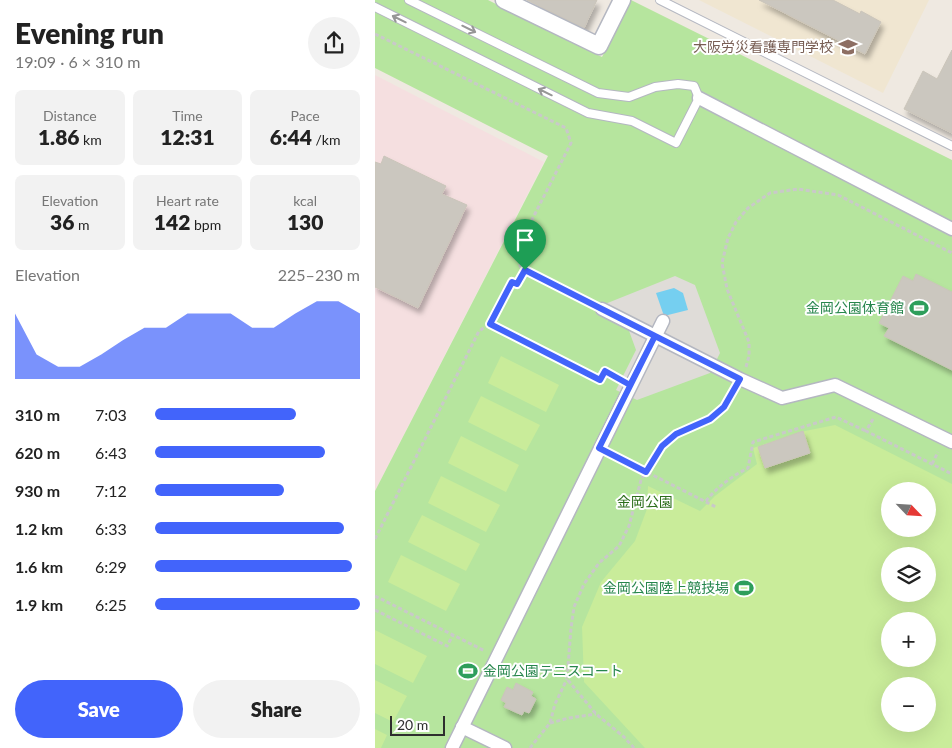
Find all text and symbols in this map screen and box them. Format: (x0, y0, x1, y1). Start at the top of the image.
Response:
one-way arrow (392, 14, 407, 23)
text: Evening run (15, 16, 164, 50)
button: share (308, 17, 360, 69)
one-way arrow (461, 24, 476, 34)
school or university icon: 大阪労災看護専門学校 (837, 36, 859, 58)
place label: 大阪労災看護専門学校 (693, 38, 833, 55)
text: 19:09 · 6 × 310 m (15, 52, 140, 71)
one-way arrow (538, 87, 553, 96)
text: Distance (43, 107, 97, 124)
text: Time (172, 107, 203, 124)
text: Pace (291, 107, 320, 124)
text: 1.86 (38, 124, 80, 149)
text: 12:31 (160, 124, 215, 149)
text: 6:44 (270, 124, 312, 149)
text: km (80, 131, 102, 148)
text: /km (312, 131, 340, 148)
text: Elevation (41, 192, 98, 209)
text: Heart rate (156, 192, 219, 209)
text: kcal (293, 192, 317, 209)
text: 36 (50, 209, 74, 234)
text: 142 (154, 209, 190, 234)
text: 130 (287, 209, 323, 234)
text: m (74, 216, 90, 233)
text: bpm (190, 216, 221, 233)
pin (504, 219, 546, 270)
icon: arrive (511, 226, 539, 254)
text: Elevation (15, 265, 80, 284)
text: 225–230 m (278, 265, 360, 284)
sports icon: 金岡公園体育館 (908, 297, 930, 319)
place label: 金岡公園体育館 (806, 299, 904, 316)
text: 310 m (15, 405, 60, 424)
text: 7:03 (95, 405, 127, 424)
text: 620 m (15, 443, 60, 462)
text: 6:43 (95, 443, 127, 462)
text: 930 m (15, 481, 60, 500)
text: 7:12 (95, 481, 127, 500)
north arrow (881, 482, 936, 538)
map controls (881, 482, 936, 732)
park label: 金岡公園 (617, 493, 673, 510)
text: 1.2 km (15, 519, 63, 538)
text: 6:33 (95, 519, 127, 538)
button: layers (881, 547, 936, 602)
text: 1.6 km (15, 557, 63, 576)
text: 6:29 (95, 557, 127, 576)
sports icon: 金岡公園陸上競技場 (733, 577, 755, 599)
place label: 金岡公園陸上競技場 (603, 579, 729, 596)
text: 1.9 km (15, 595, 63, 614)
text: 6:25 (95, 595, 127, 614)
button: + (881, 612, 936, 667)
sports icon: 金岡公園テニスコート (457, 660, 479, 682)
place label: 金岡公園テニスコート (483, 662, 623, 679)
button: − (881, 677, 936, 732)
button: Save (15, 680, 183, 738)
button: Share (193, 680, 360, 738)
scale bar (390, 713, 445, 736)
text: 20 m (397, 716, 428, 733)

